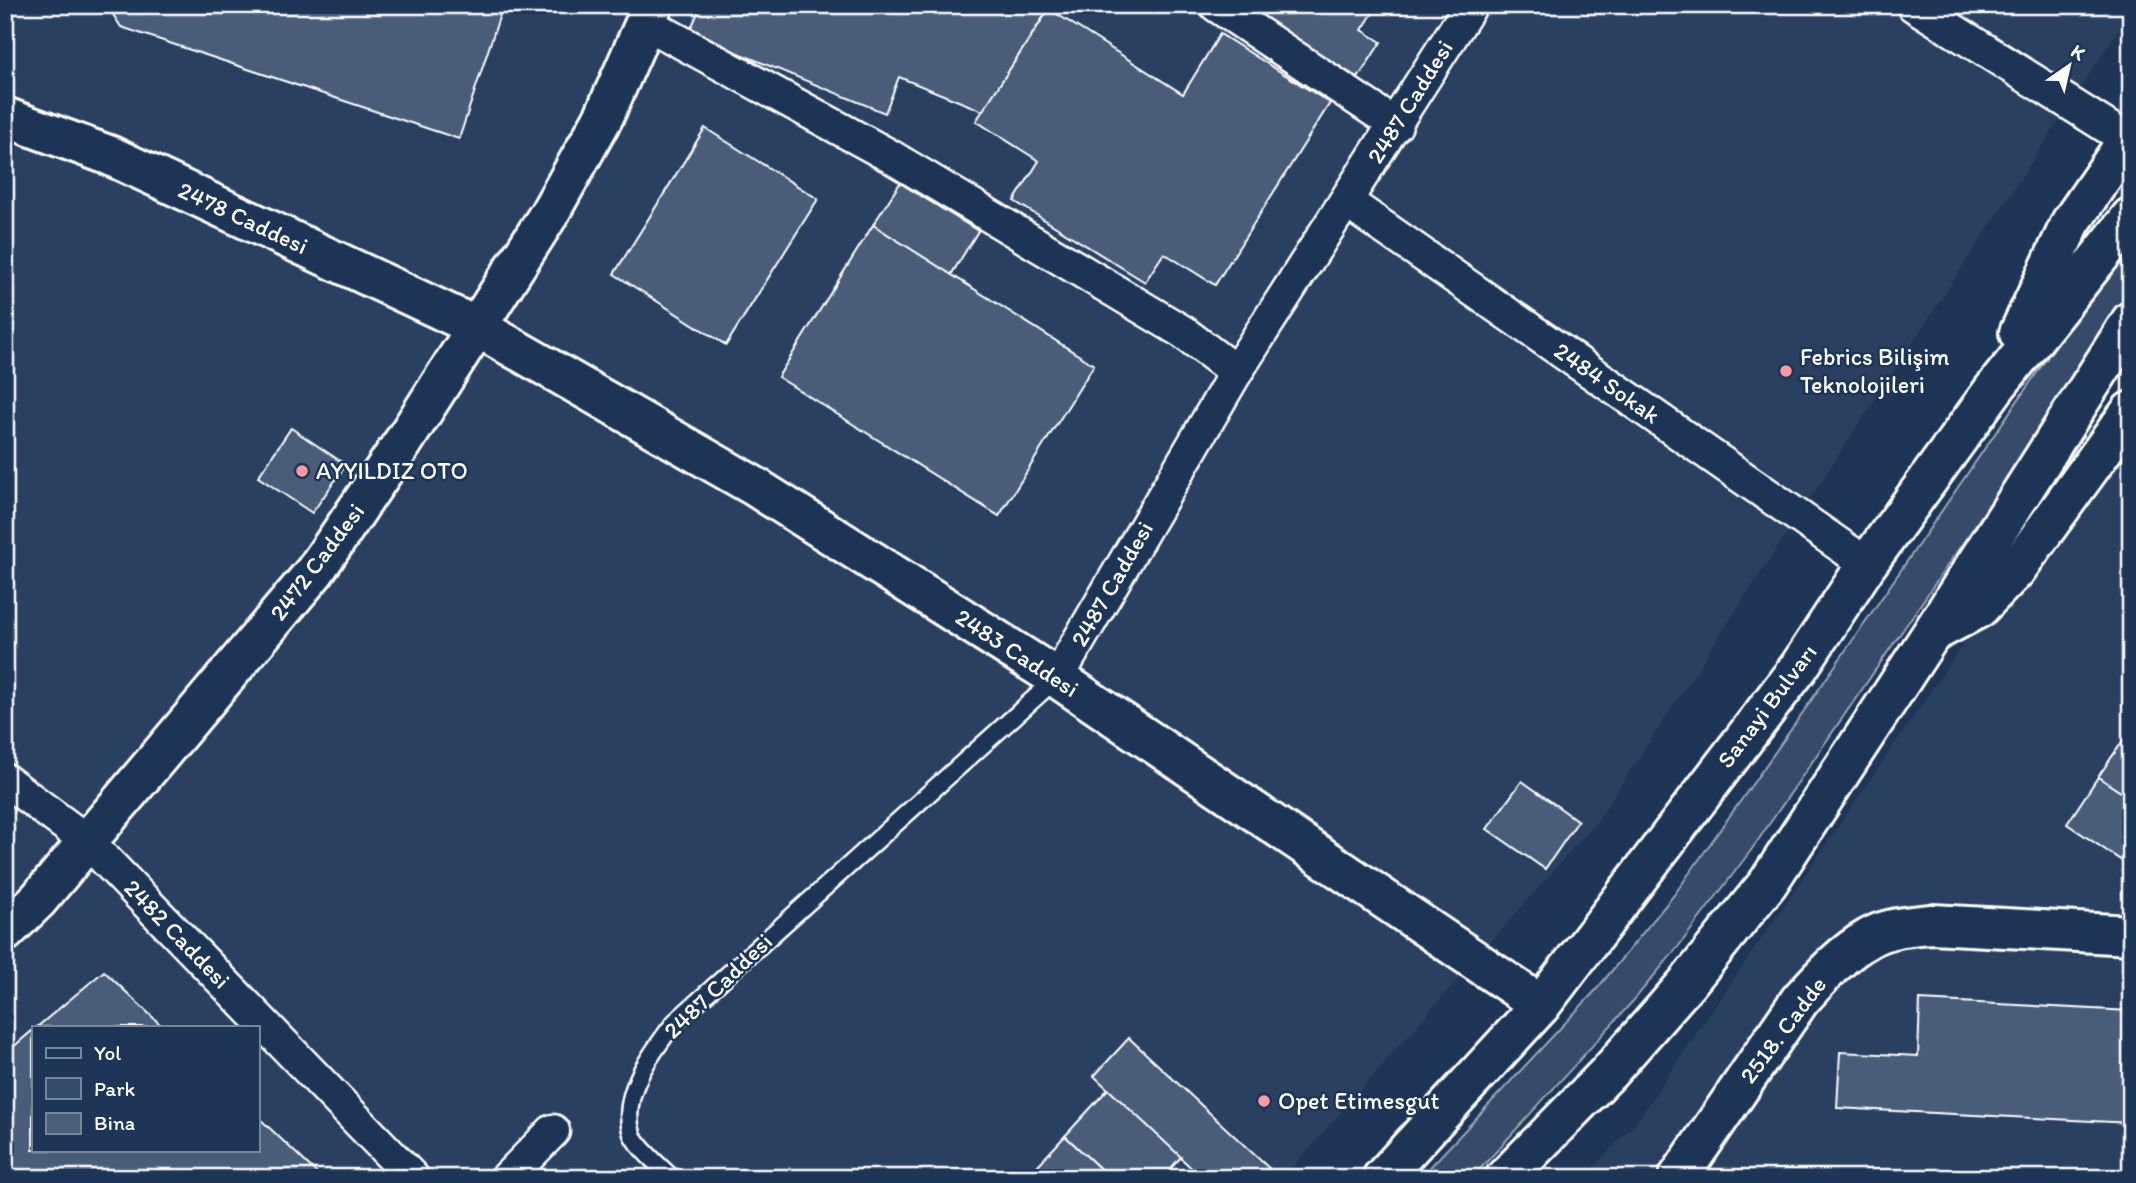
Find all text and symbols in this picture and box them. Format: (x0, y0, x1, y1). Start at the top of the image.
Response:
north arrow (2035, 32, 2104, 102)
street label: 2487 Caddesi (1360, 35, 1459, 169)
text: K (2067, 39, 2090, 66)
street label: 2478 Caddesi (174, 175, 313, 260)
street label: 2484 Sokak (1549, 336, 1666, 430)
place label: Febrics Bilişim Teknolojileri (1800, 342, 1950, 399)
marker: Febrics Bilişim Teknolojileri (1778, 363, 1794, 379)
place label: AYYILDIZ OTO (316, 456, 468, 485)
marker: AYYILDIZ OTO (294, 463, 310, 479)
street label: 2472 Caddesi (263, 497, 370, 626)
street label: 2487 Caddesi (1064, 516, 1159, 652)
street label: 2483 Caddesi (950, 602, 1084, 703)
street label: Sanayi Bulvarı (1711, 638, 1823, 773)
street label: 2482 Caddesi (118, 873, 237, 994)
street label: 2487 Caddesi (657, 927, 778, 1045)
street label: 2518. Cadde (1733, 971, 1832, 1089)
legend (32, 1026, 259, 1152)
text: Yol (94, 1040, 121, 1065)
text: Park (94, 1076, 136, 1101)
place label: Opet Etimesgut (1278, 1086, 1440, 1115)
marker: Opet Etimesgut (1256, 1093, 1272, 1109)
text: Bina (94, 1110, 135, 1135)

